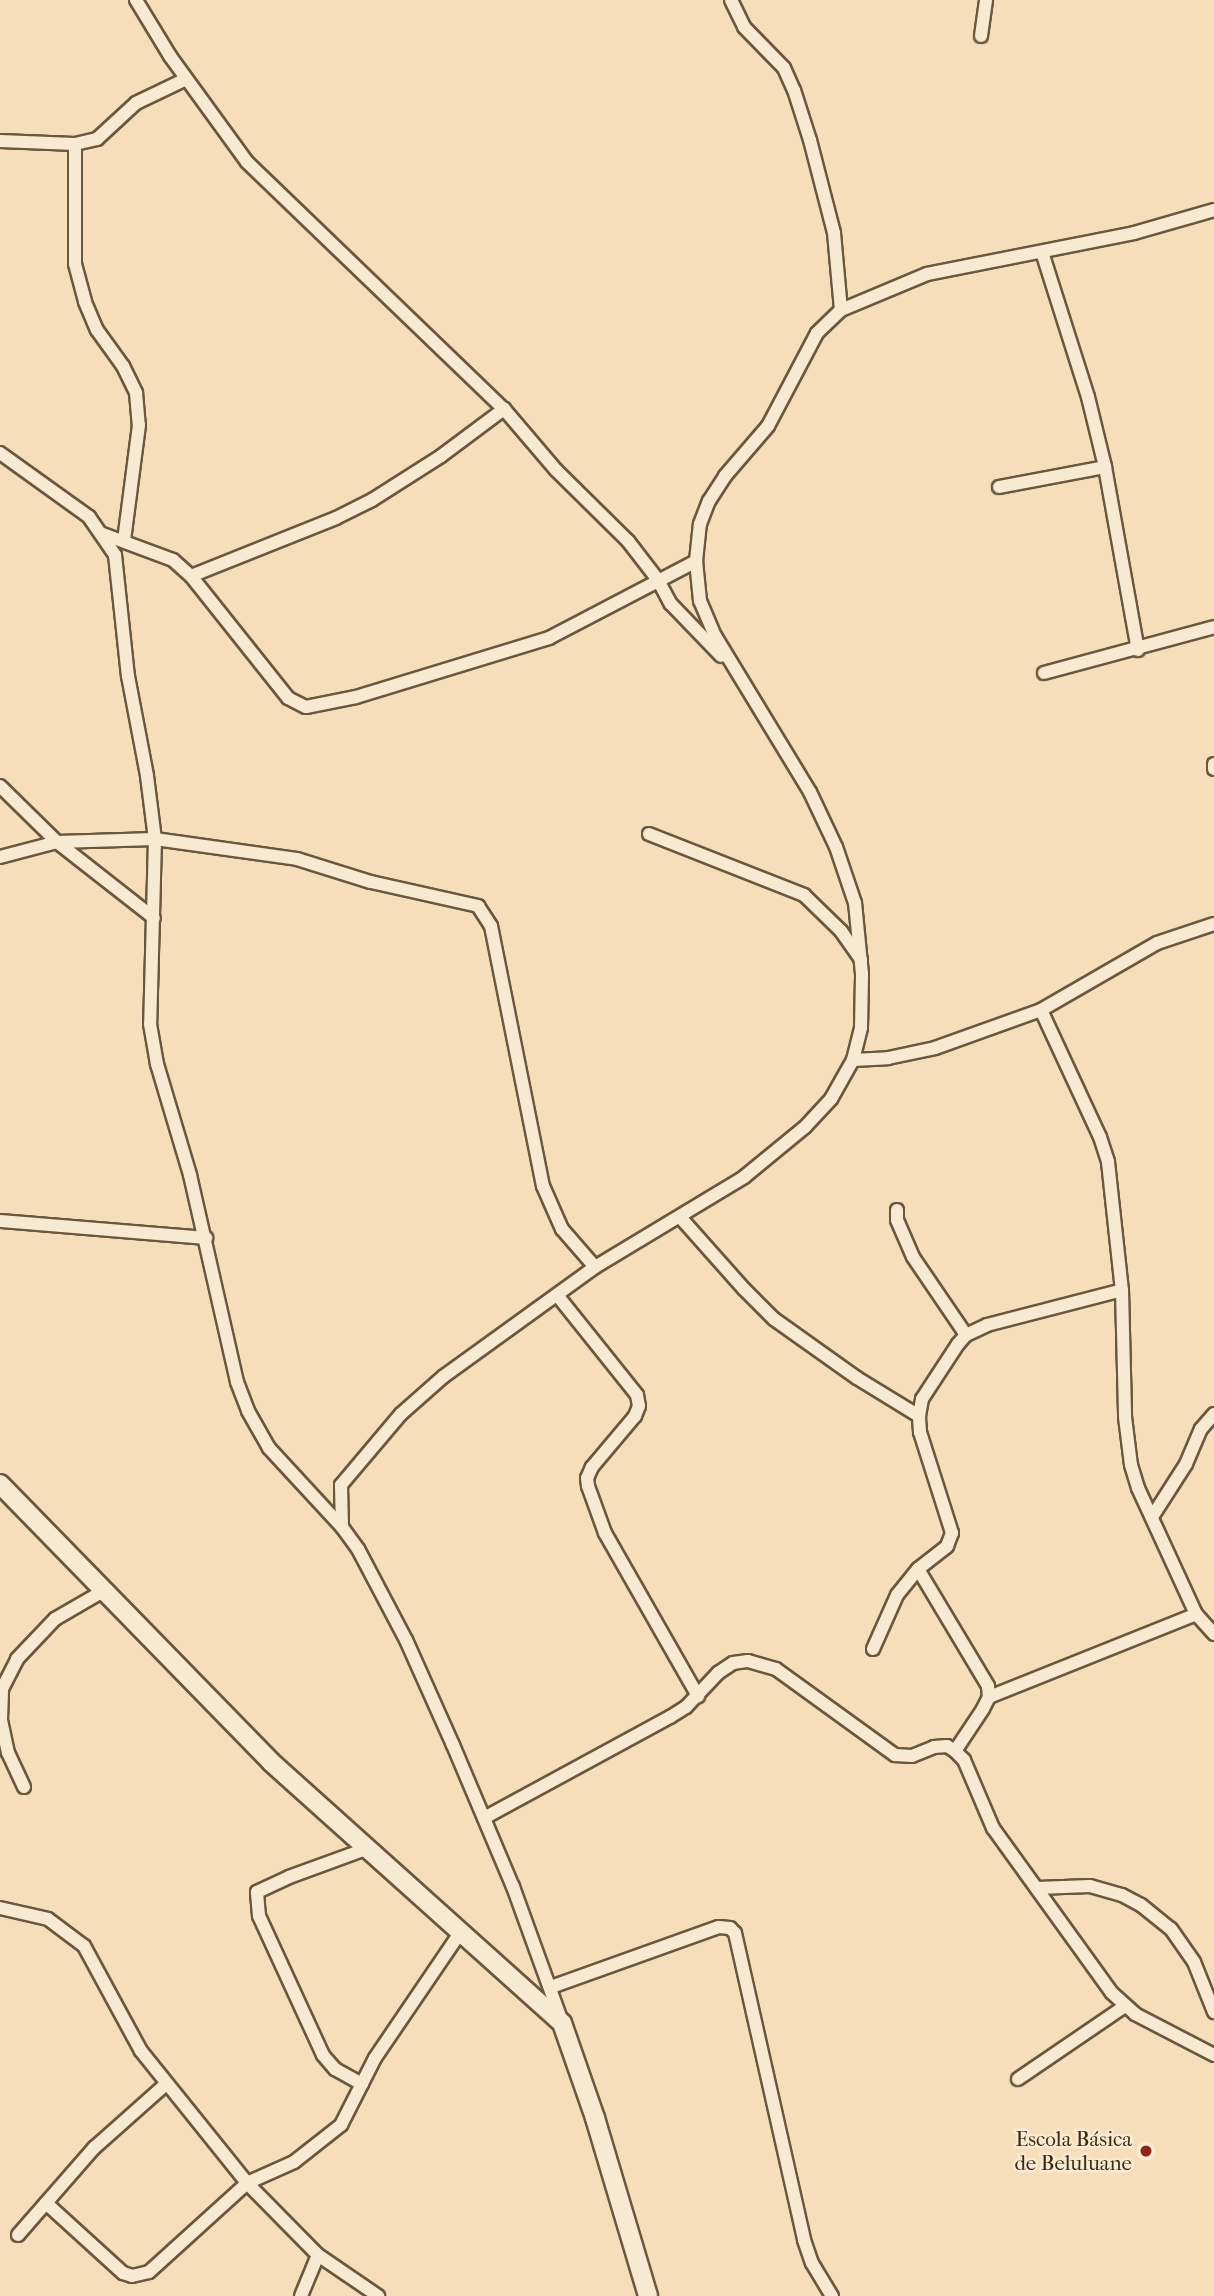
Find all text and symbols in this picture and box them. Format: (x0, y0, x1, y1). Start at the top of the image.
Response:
place label: Escola Básica de Beluluane (1014, 2126, 1132, 2176)
marker: Escola Básica de Beluluane (1138, 2143, 1154, 2159)

